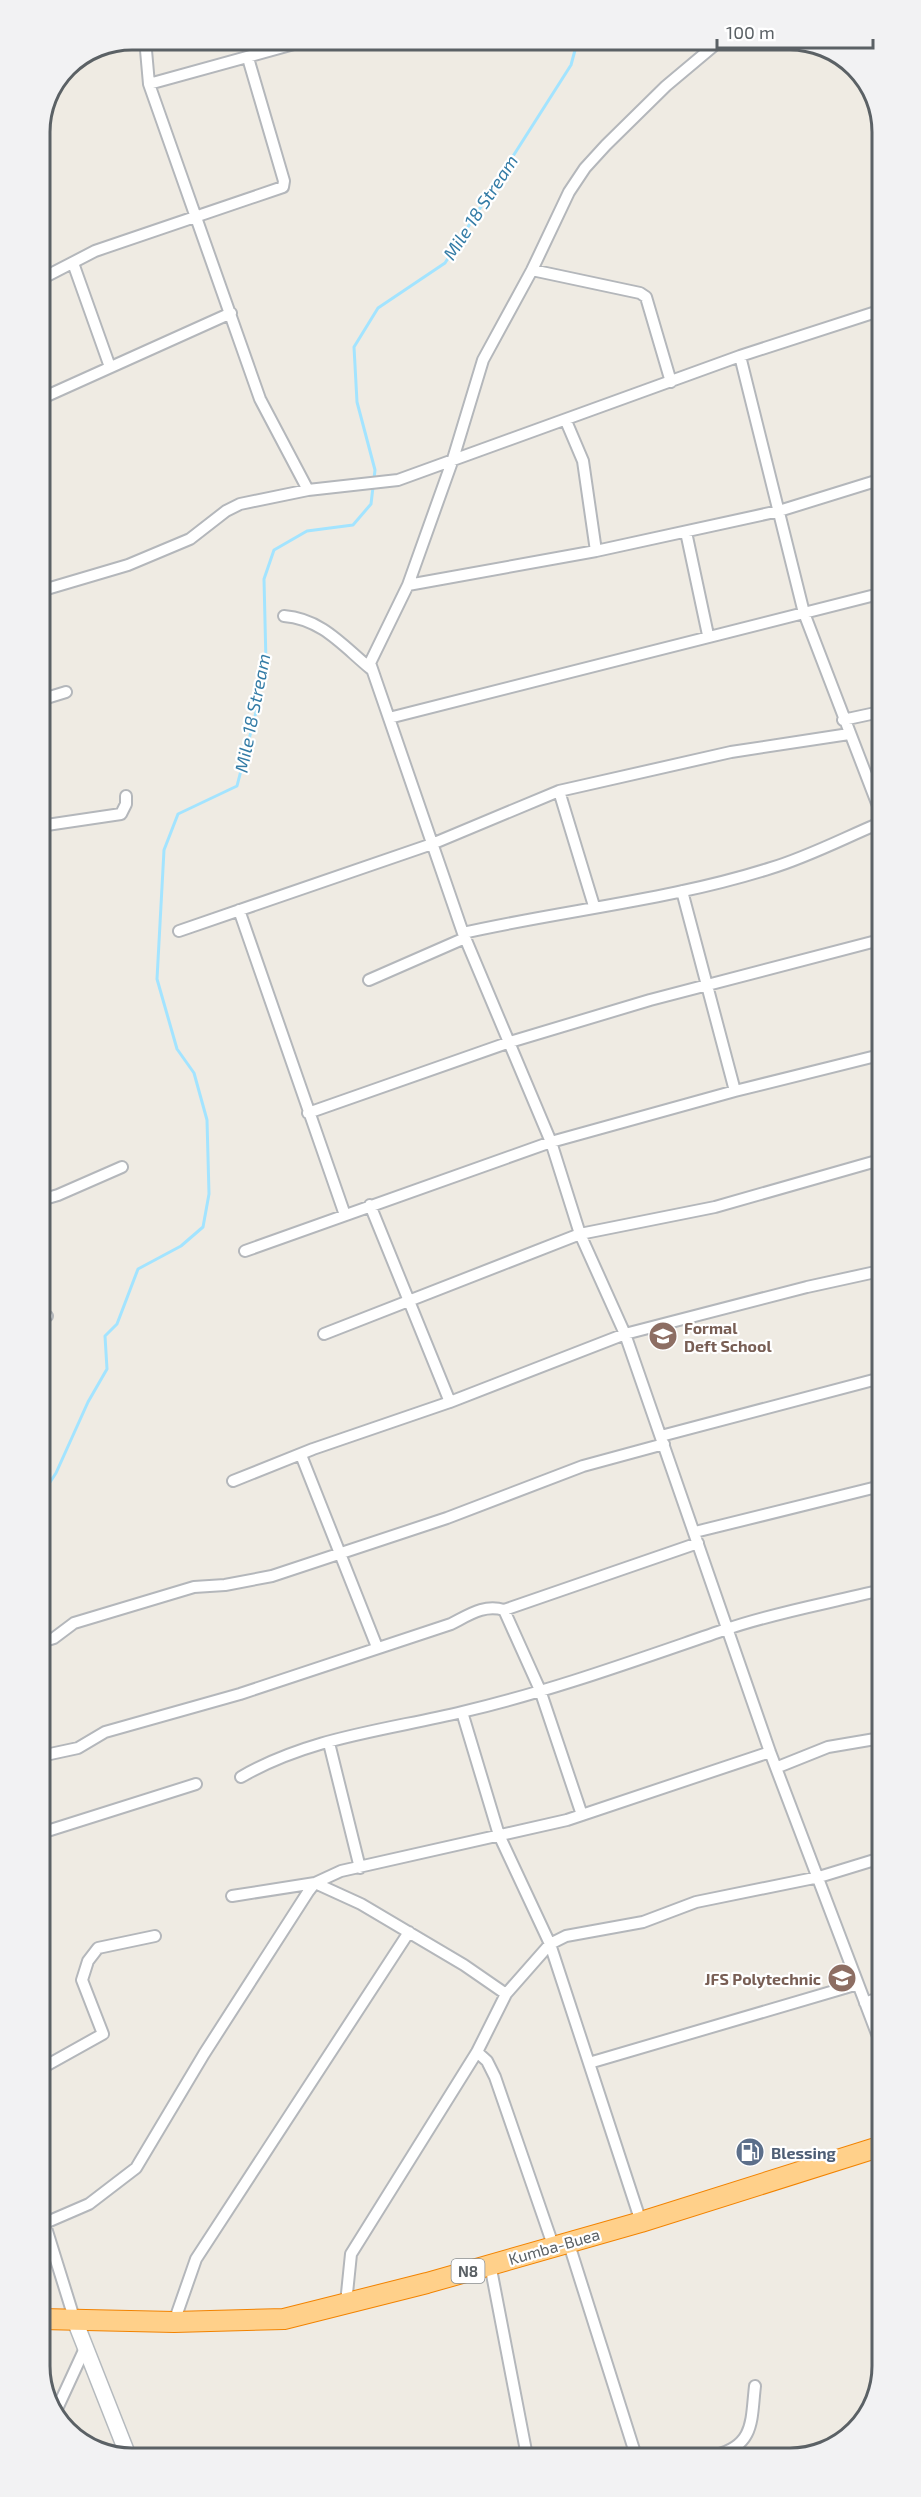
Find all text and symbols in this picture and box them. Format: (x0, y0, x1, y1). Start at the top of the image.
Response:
scale bar (717, 12, 873, 50)
text: 100 m (726, 21, 775, 43)
water label: Mile 18 Stream (438, 150, 522, 264)
water label: Mile 18 Stream (230, 652, 274, 774)
place label: Formal Deft School (684, 1318, 772, 1355)
school or university icon: Formal Deft School (647, 1320, 679, 1352)
school or university icon: JFS Polytechnic (826, 1962, 858, 1994)
place label: JFS Polytechnic (705, 1969, 821, 1989)
fuel station icon: Blessing (734, 2136, 766, 2168)
place label: Blessing (771, 2143, 837, 2162)
street label: Kumba-Buea (506, 2224, 602, 2268)
road number: N8 (452, 2259, 484, 2283)

